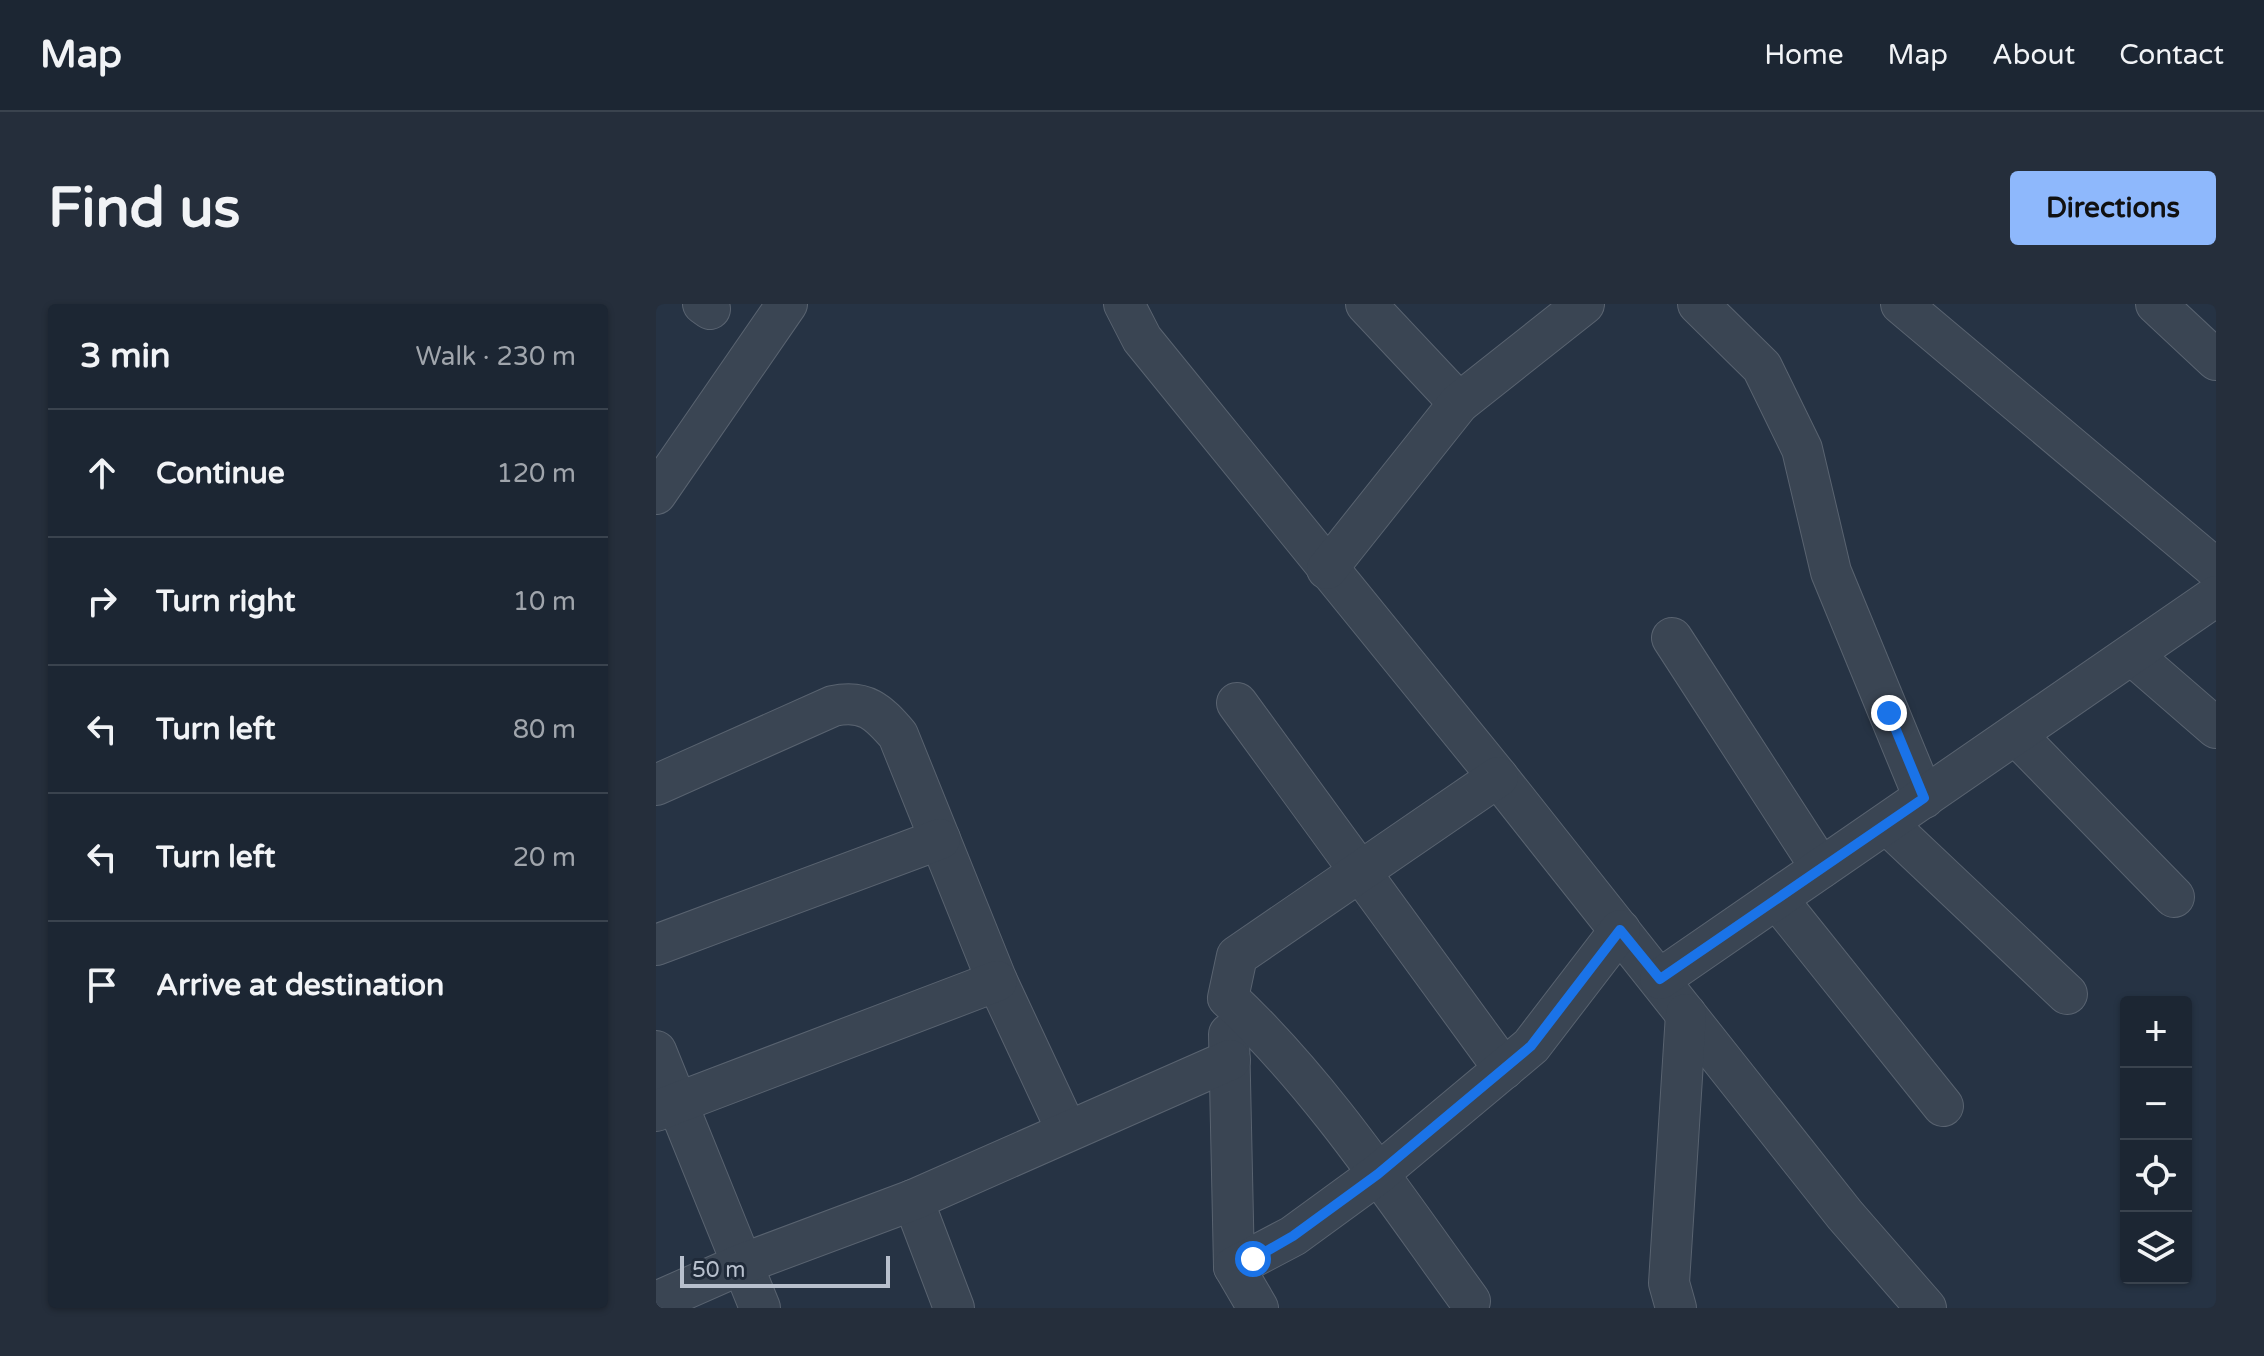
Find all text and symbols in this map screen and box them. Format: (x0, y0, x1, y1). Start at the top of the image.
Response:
text: Map (40, 32, 122, 78)
text: Home (1764, 38, 1844, 72)
text: Map (1888, 38, 1948, 72)
text: About (1992, 38, 2075, 72)
text: Contact (2119, 38, 2224, 72)
button: Directions (2010, 171, 2216, 245)
text: Find us (48, 175, 240, 242)
text: 3 min (80, 336, 171, 377)
text: Walk · 230 m (416, 341, 576, 372)
icon: ahead (80, 451, 124, 495)
text: Continue (156, 455, 285, 492)
text: 120 m (496, 458, 576, 489)
icon: right (80, 579, 124, 623)
text: Turn right (156, 583, 296, 620)
text: 10 m (513, 586, 576, 617)
route end (1871, 695, 1907, 731)
icon: left (80, 707, 124, 751)
text: Turn left (156, 711, 275, 748)
text: 80 m (513, 714, 576, 745)
icon: left (80, 835, 124, 879)
text: Turn left (156, 839, 275, 876)
text: 20 m (513, 842, 576, 873)
icon: arrive (80, 963, 124, 1007)
text: Arrive at destination (156, 967, 444, 1004)
map controls (2120, 996, 2192, 1284)
button: + (2120, 996, 2192, 1068)
button: − (2120, 1068, 2192, 1140)
button: locate (2120, 1140, 2192, 1212)
button: layers (2120, 1212, 2192, 1284)
route start (1235, 1241, 1271, 1277)
scale bar (680, 1252, 890, 1288)
text: 50 m (692, 1257, 746, 1283)

